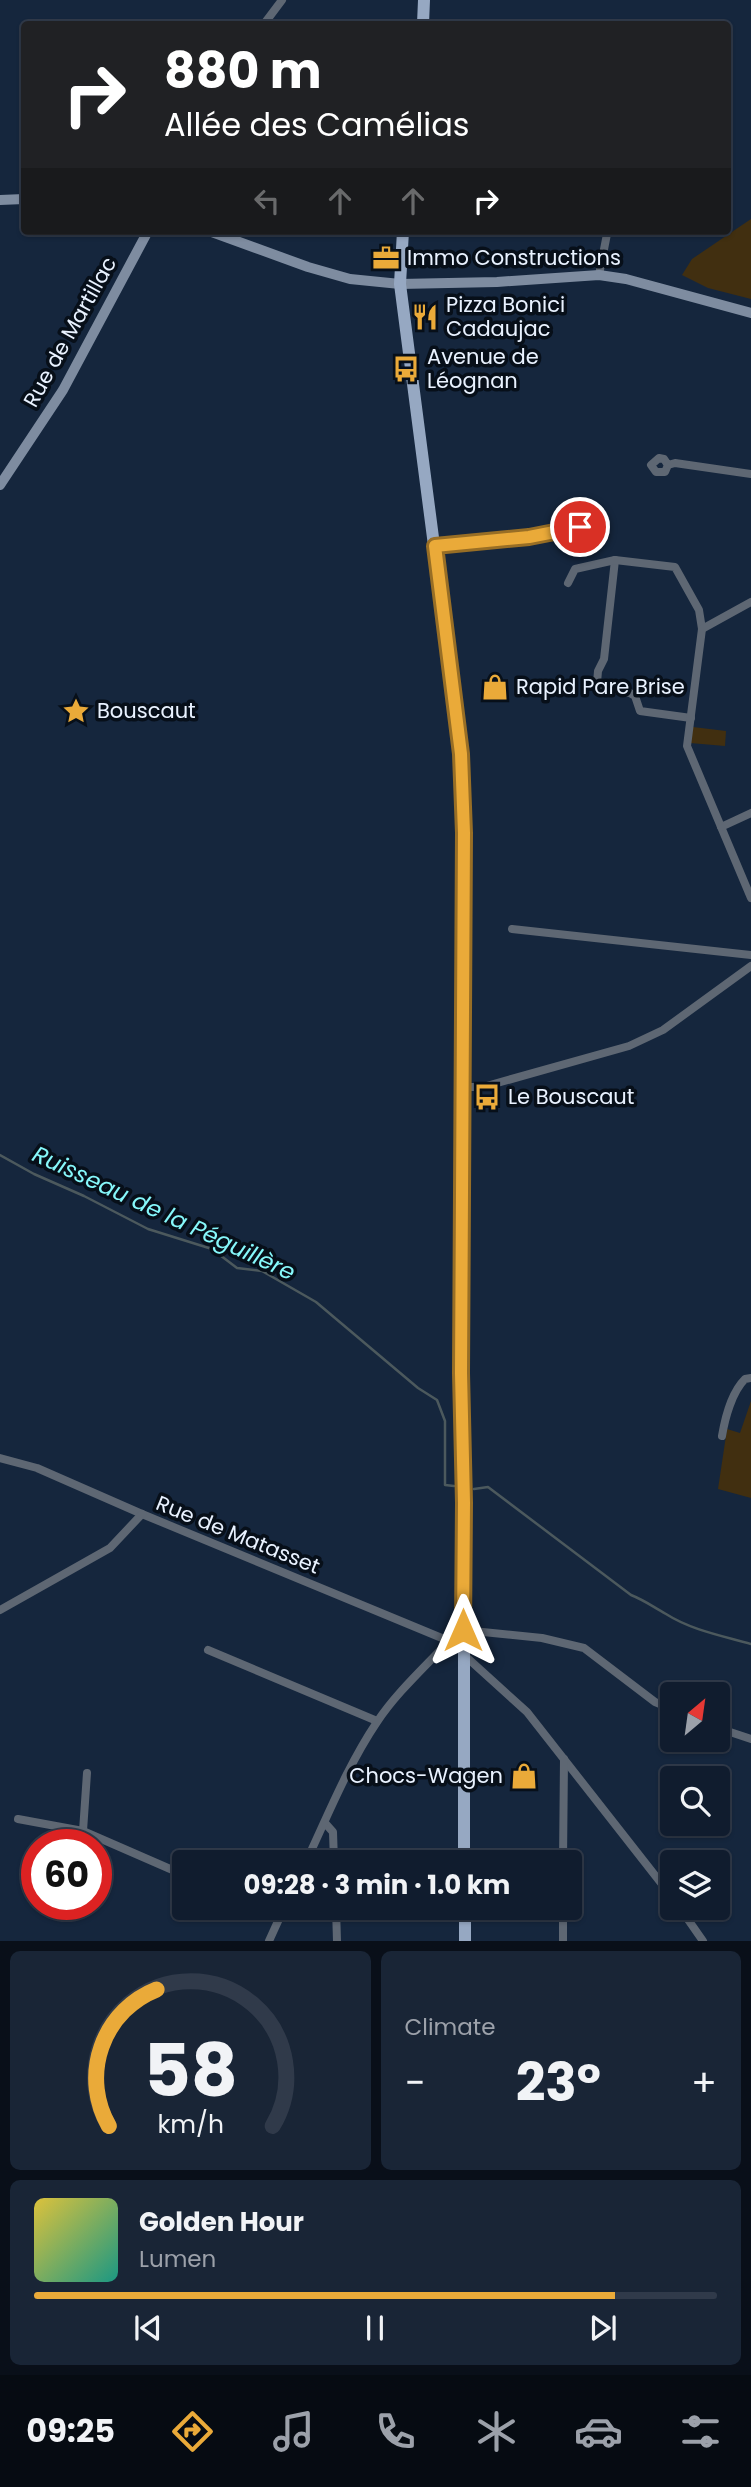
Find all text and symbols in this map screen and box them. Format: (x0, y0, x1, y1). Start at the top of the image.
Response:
text: 880 m (164, 37, 322, 105)
icon: right (49, 49, 140, 140)
text: Allée des Camélias (164, 102, 469, 147)
icon: left (248, 182, 286, 220)
icon: ahead (321, 182, 359, 220)
icon: ahead (394, 182, 432, 220)
icon: right (467, 182, 505, 220)
office icon: Immo Constructions (371, 243, 401, 273)
place label: Immo Constructions (407, 243, 621, 272)
street label: Rue de Martillac (16, 251, 123, 412)
place label: Pizza Bonici Cadaujac (446, 290, 565, 343)
restaurant icon: Pizza Bonici Cadaujac (410, 302, 440, 332)
place label: Avenue de Léognan (427, 342, 539, 395)
bus stop icon: Avenue de Léognan (391, 354, 421, 384)
pin (550, 497, 610, 557)
icon: arrive (561, 508, 599, 546)
shop icon: Rapid Pare Brise (480, 672, 510, 702)
place label: Rapid Pare Brise (516, 672, 685, 701)
place icon: Bouscaut (61, 696, 91, 726)
place label: Bouscaut (97, 696, 196, 725)
bus stop icon: Le Bouscaut (472, 1082, 502, 1112)
place label: Le Bouscaut (508, 1082, 634, 1111)
water label: Ruisseau de la Péguillère (27, 1138, 301, 1288)
street label: Rue de Matasset (152, 1488, 324, 1581)
position arrow (426, 1593, 500, 1667)
north arrow (660, 1682, 730, 1752)
map controls (660, 1682, 730, 1920)
place label: Chocs-Wagen (349, 1761, 503, 1790)
shop icon: Chocs-Wagen (509, 1761, 539, 1791)
button: search (660, 1766, 730, 1836)
speed limit sign: 60 (21, 1829, 112, 1920)
button: layers (660, 1850, 730, 1920)
text: 09:28 · 3 min · 1.0 km (244, 1867, 510, 1903)
text: Climate (405, 2011, 495, 2043)
text: 58 (143, 2021, 238, 2122)
text: 23° (516, 2046, 601, 2119)
text: − (405, 2056, 425, 2109)
text: + (691, 2056, 717, 2109)
text: km/h (157, 2107, 224, 2142)
text: Golden Hour (139, 2204, 304, 2240)
text: Lumen (139, 2243, 216, 2275)
icon: previous (129, 2309, 167, 2347)
icon: pause (356, 2309, 394, 2347)
icon: next (584, 2309, 622, 2347)
icon: directions (168, 2407, 217, 2456)
icon: music (269, 2407, 318, 2456)
icon: phone (371, 2407, 420, 2456)
icon: climate (472, 2407, 521, 2456)
icon: car (574, 2407, 623, 2456)
icon: filters (676, 2407, 725, 2456)
text: 09:25 (26, 2408, 115, 2453)

